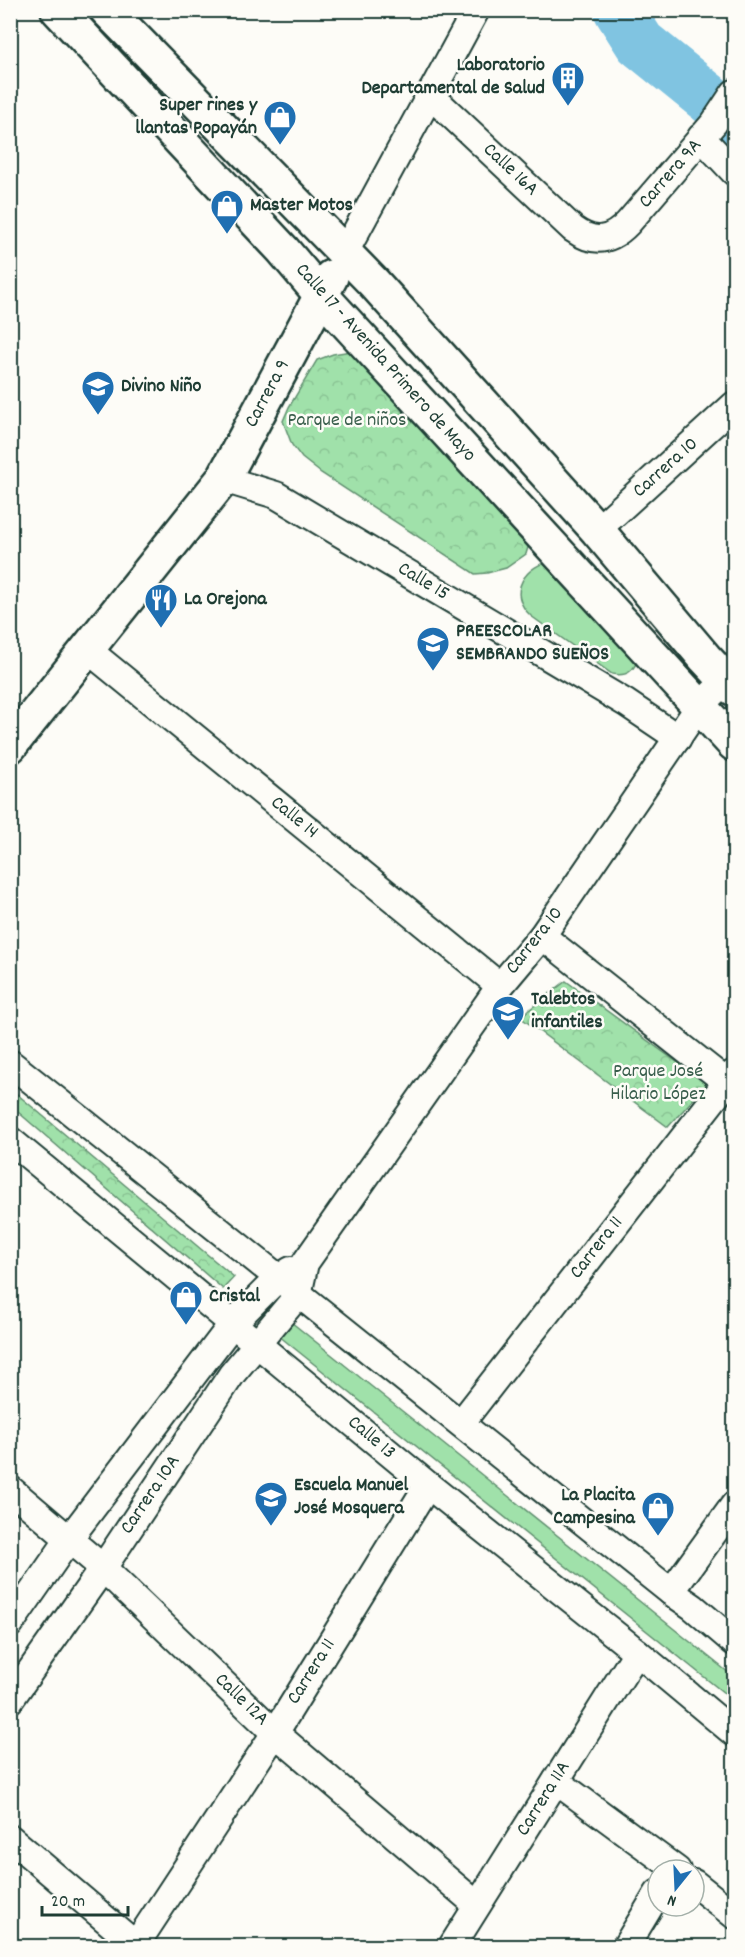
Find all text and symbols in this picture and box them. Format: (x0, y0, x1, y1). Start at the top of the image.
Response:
place label: Laboratorio Departamental de Salud (362, 52, 545, 103)
building icon: Laboratorio Departamental de Salud (550, 60, 586, 107)
place label: Super rines y llantas Popayán (135, 92, 258, 143)
shop icon: Super rines y llantas Popayán (262, 99, 298, 146)
street label: Carrera 9A (633, 133, 709, 215)
street label: Calle 16A (476, 137, 544, 203)
shop icon: Master Motos (209, 188, 245, 235)
place label: Master Motos (250, 192, 353, 220)
street label: Calle 17 - Avenida Primero de Mayo (288, 257, 482, 469)
street label: Carrera 9 (238, 355, 298, 433)
school or university icon: Divino Niño (80, 369, 116, 416)
place label: Divino Niño (121, 373, 201, 401)
park label: Parque de niños (288, 407, 407, 435)
street label: Carrera 10 (627, 431, 705, 505)
street label: Calle 15 (392, 556, 454, 608)
restaurant icon: La Orejona (143, 582, 179, 629)
place label: La Orejona (184, 586, 267, 614)
place label: PREESCOLAR SEMBRANDO SUEÑOS (456, 618, 609, 669)
school or university icon: PREESCOLAR SEMBRANDO SUEÑOS (415, 625, 451, 672)
street label: Calle 14 (264, 790, 324, 846)
street label: Carrera 10 (499, 901, 571, 981)
place label: Talebtos infantiles (531, 986, 603, 1037)
school or university icon: Talebtos infantiles (490, 994, 526, 1041)
park label: Parque José Hilario López (610, 1058, 706, 1109)
street label: Carrera 11 (563, 1211, 631, 1285)
shop icon: Cristal (168, 1279, 204, 1326)
place label: Cristal (209, 1283, 260, 1311)
street label: Calle 13 (341, 1409, 401, 1467)
street label: Carrera 10A (114, 1450, 188, 1540)
place label: Escuela Manuel José Mosquera (294, 1472, 408, 1523)
school or university icon: Escuela Manuel José Mosquera (253, 1480, 289, 1527)
place label: La Placita Campesina (553, 1482, 636, 1533)
shop icon: La Placita Campesina (640, 1490, 676, 1537)
street label: Carrera 11 (281, 1634, 343, 1710)
street label: Calle 12A (207, 1667, 275, 1733)
street label: Carrera 11A (510, 1756, 578, 1842)
north arrow (646, 1858, 706, 1918)
scale bar (42, 1879, 128, 1917)
text: N (665, 1888, 679, 1912)
text: 20 m (51, 1890, 85, 1915)

